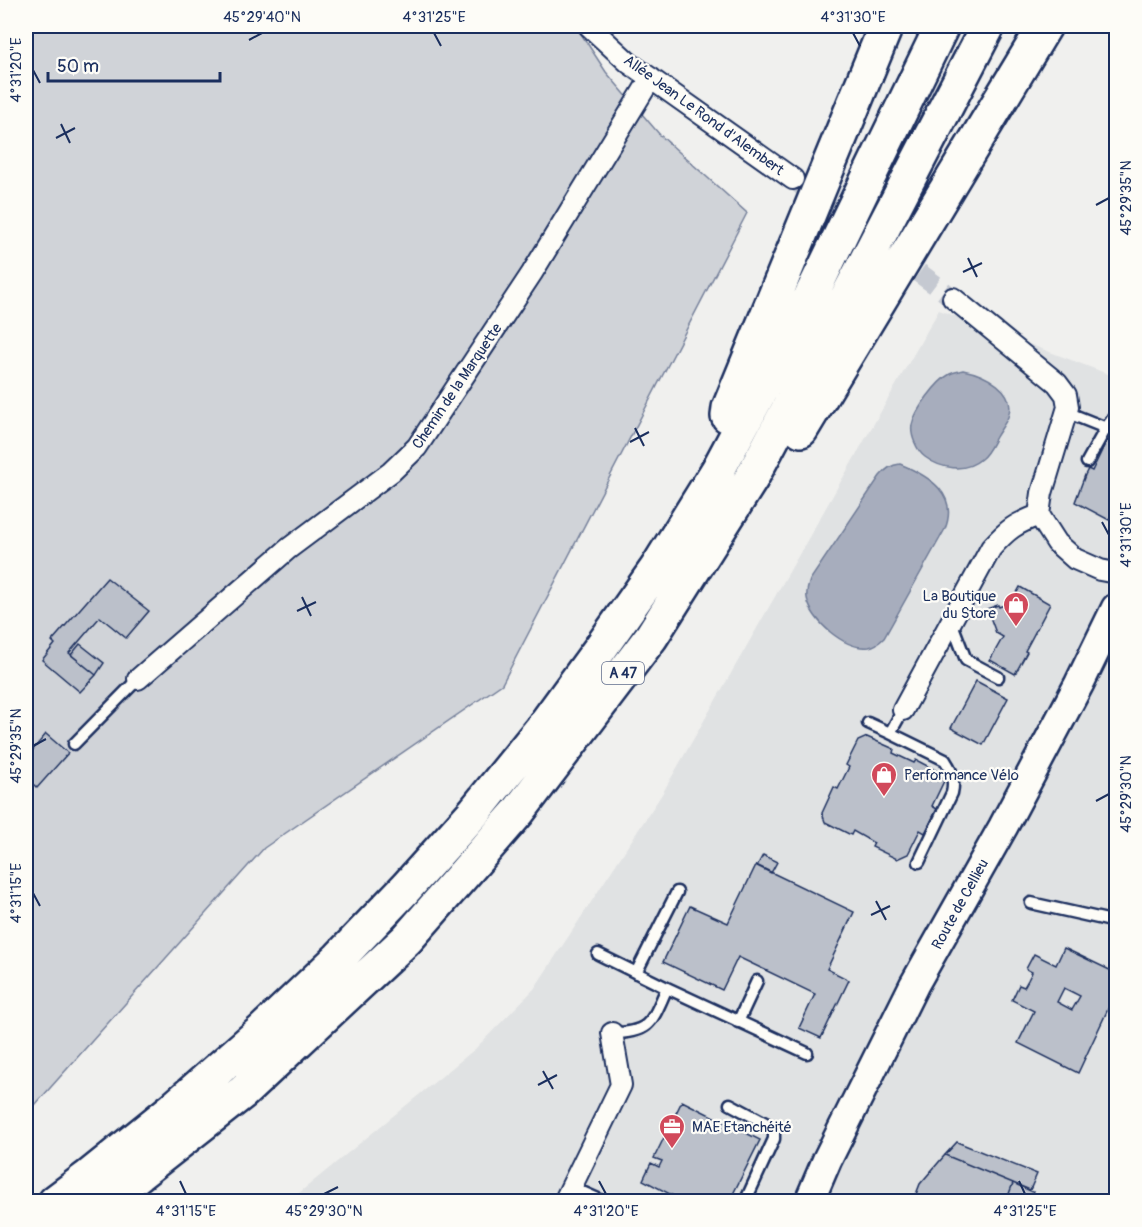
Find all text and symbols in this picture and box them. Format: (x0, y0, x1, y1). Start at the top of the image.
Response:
text: 45°29'40"N (223, 8, 301, 27)
text: 4°31'25"E (403, 8, 466, 27)
text: 4°31'30"E (821, 8, 886, 27)
text: 4°31'20"E (7, 37, 26, 103)
scale bar (48, 45, 220, 83)
street label: Allée Jean Le Rond d'Alembert (620, 51, 788, 181)
text: 50 m (57, 55, 99, 78)
text: 45°29'35"N (1117, 160, 1136, 236)
street label: Chemin de la Marquette (408, 319, 507, 453)
text: 4°31'30"E (1117, 502, 1136, 567)
place label: La Boutique du Store (923, 587, 997, 623)
shop icon: La Boutique du Store (1001, 590, 1031, 628)
road number: A 47 (602, 662, 644, 684)
text: 45°29'35"N (7, 708, 26, 784)
text: 45°29'30"N (1117, 755, 1136, 833)
shop icon: Performance Vélo (869, 760, 899, 798)
place label: Performance Vélo (904, 766, 1019, 785)
street label: Route de Cellieu (928, 856, 993, 953)
text: 4°31'15"E (7, 863, 26, 923)
office icon: MAE Etanchéité (657, 1112, 687, 1150)
place label: MAE Etanchéité (692, 1118, 792, 1137)
text: 4°31'15"E (156, 1202, 216, 1221)
text: 45°29'30"N (285, 1202, 363, 1221)
text: 4°31'20"E (574, 1202, 639, 1221)
text: 4°31'25"E (994, 1202, 1057, 1221)

